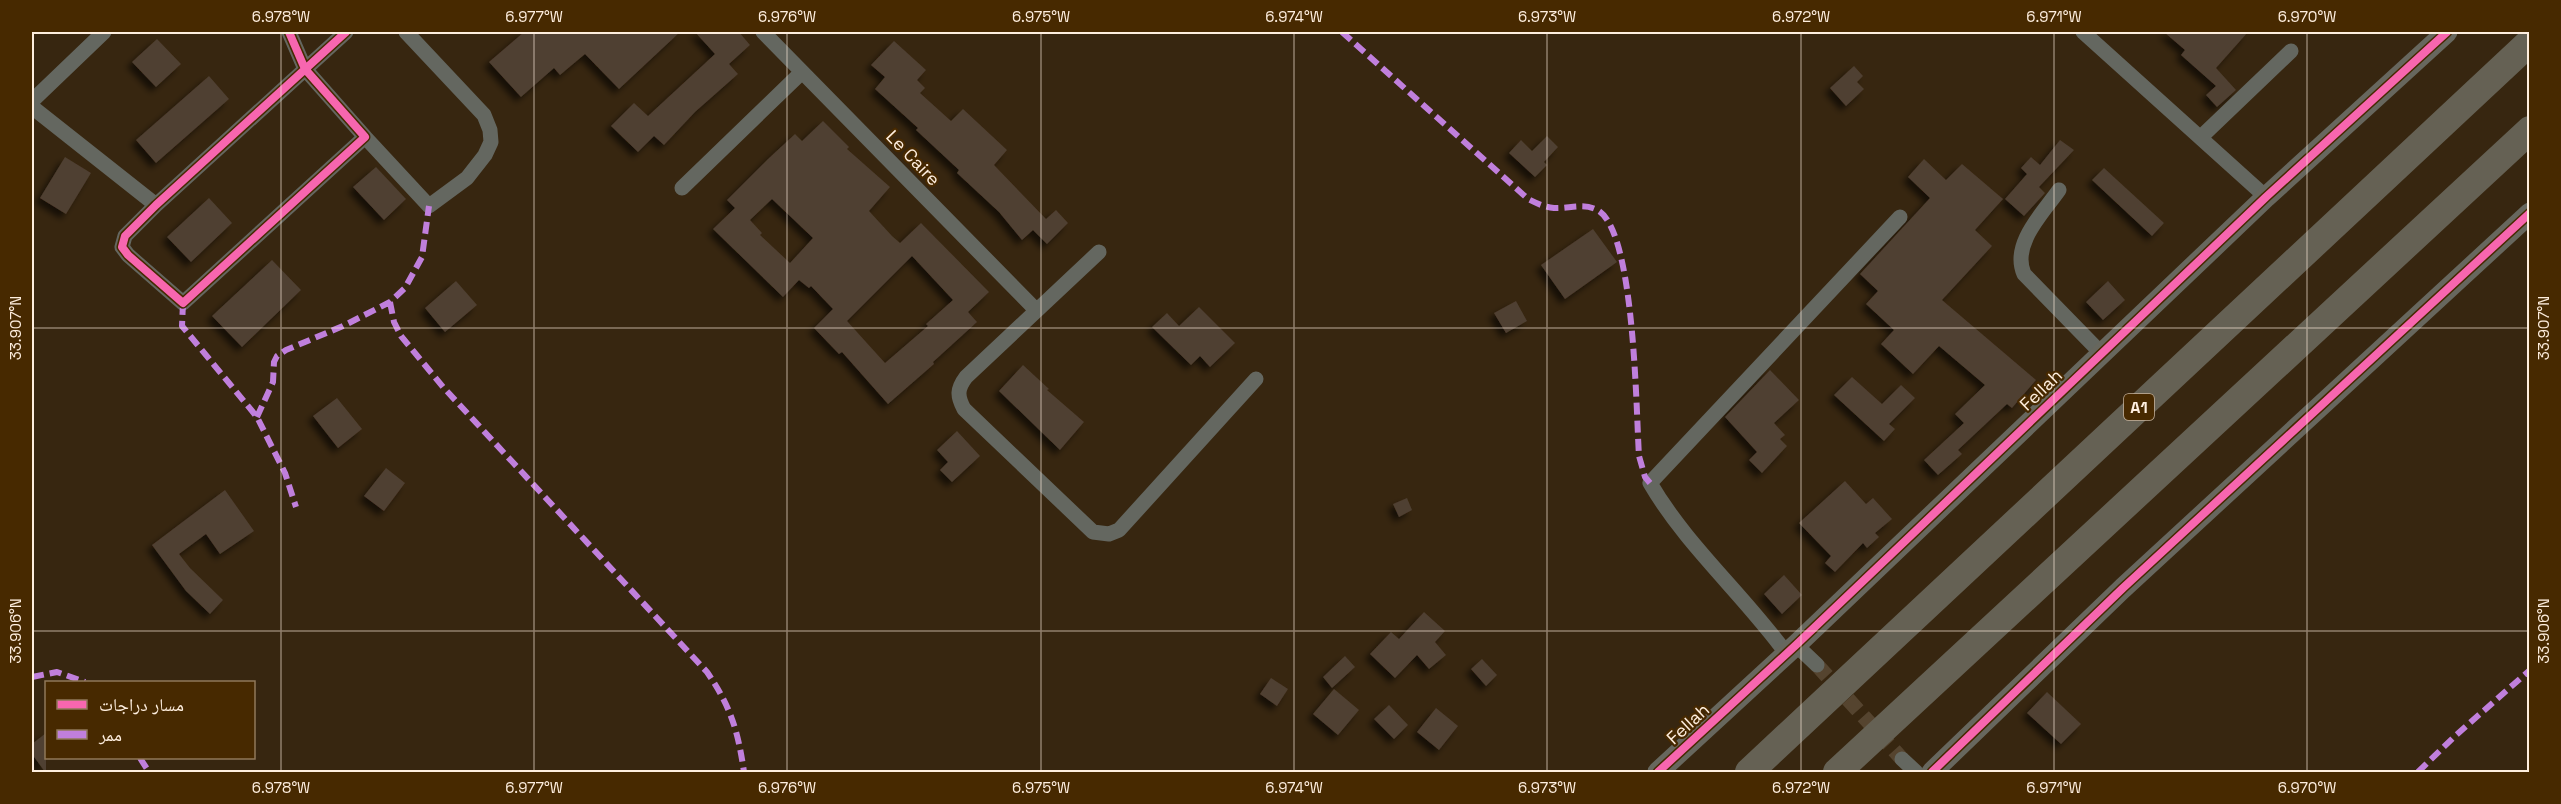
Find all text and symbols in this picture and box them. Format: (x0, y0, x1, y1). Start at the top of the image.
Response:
text: 6.978°W (252, 7, 310, 26)
text: 6.977°W (505, 7, 563, 26)
text: 6.976°W (758, 7, 816, 26)
text: 6.975°W (1012, 7, 1070, 26)
text: 6.974°W (1265, 7, 1323, 26)
text: 6.973°W (1518, 7, 1576, 26)
text: 6.972°W (1772, 7, 1830, 26)
text: 6.971°W (2026, 7, 2082, 26)
text: 6.970°W (2278, 7, 2336, 26)
street label: Le Caire (881, 125, 945, 190)
text: 33.907°N (6, 296, 25, 360)
text: 33.907°N (2534, 296, 2553, 360)
street label: Fellah (2015, 364, 2067, 415)
road number: A1 (2124, 394, 2154, 420)
text: 33.906°N (6, 598, 25, 664)
text: 33.906°N (2534, 598, 2553, 664)
legend (45, 681, 255, 759)
text: مسار دراجات (99, 693, 184, 716)
street label: Fellah (1661, 698, 1714, 749)
text: ممر (98, 723, 122, 746)
text: 6.978°W (252, 778, 310, 797)
text: 6.977°W (505, 778, 563, 797)
text: 6.976°W (758, 778, 816, 797)
text: 6.975°W (1012, 778, 1070, 797)
text: 6.974°W (1265, 778, 1323, 797)
text: 6.973°W (1518, 778, 1576, 797)
text: 6.972°W (1772, 778, 1830, 797)
text: 6.971°W (2026, 778, 2082, 797)
text: 6.970°W (2278, 778, 2336, 797)

